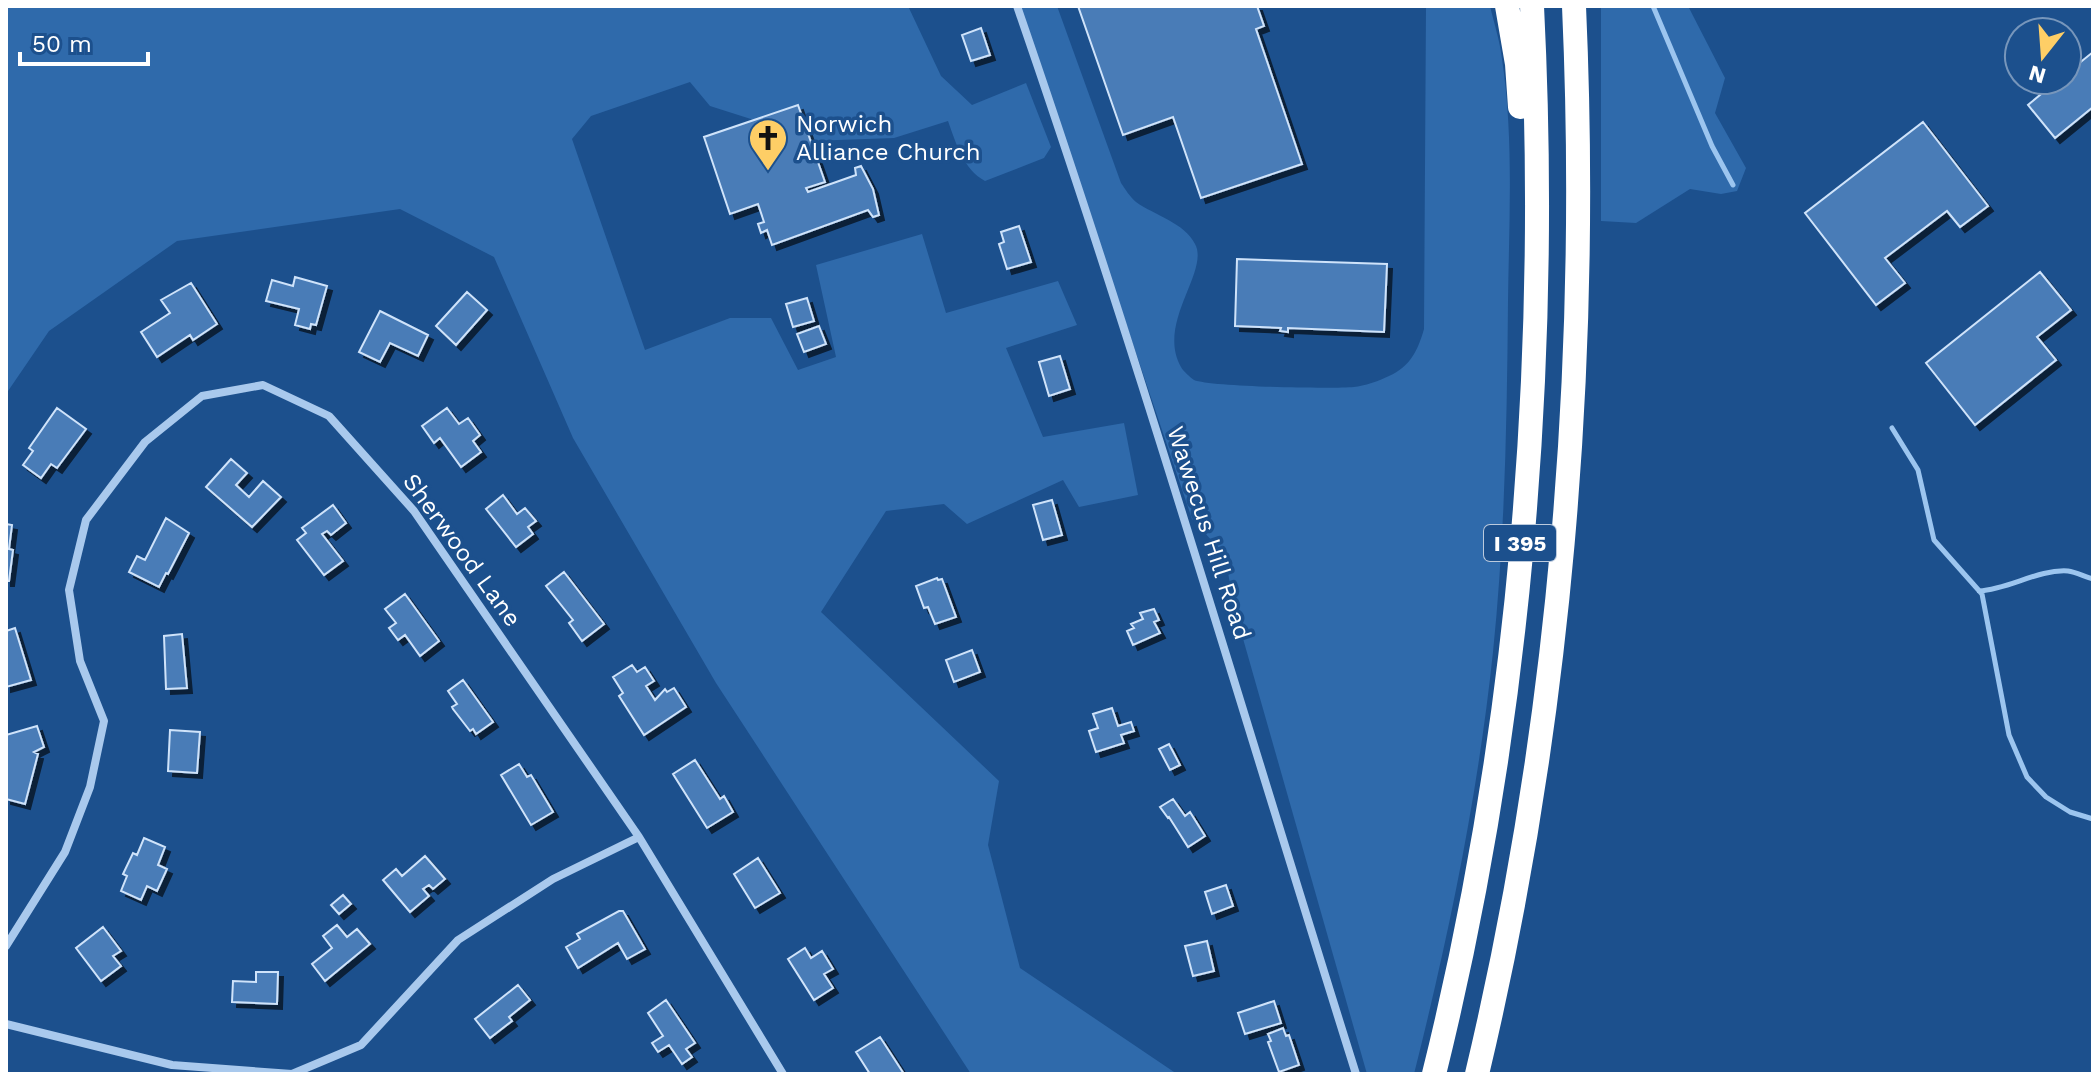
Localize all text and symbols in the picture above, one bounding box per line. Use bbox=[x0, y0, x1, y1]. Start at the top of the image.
scale bar bbox=[20, 16, 148, 66]
north arrow bbox=[2003, 16, 2083, 96]
text: 50 m bbox=[32, 30, 92, 58]
text: N bbox=[2026, 60, 2049, 89]
place label: Norwich Alliance Church bbox=[796, 110, 981, 166]
church icon: Norwich Alliance Church bbox=[747, 117, 789, 172]
street label: Wawecus Hill Road bbox=[1161, 423, 1257, 643]
street label: Sherwood Lane bbox=[397, 468, 527, 632]
road number: I 395 bbox=[1484, 525, 1556, 561]

